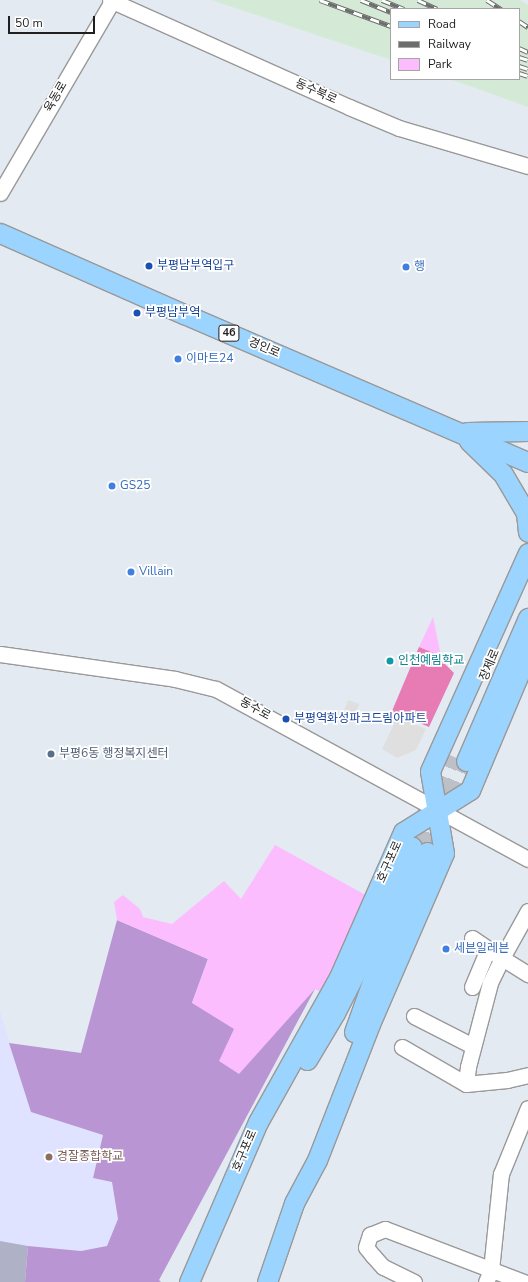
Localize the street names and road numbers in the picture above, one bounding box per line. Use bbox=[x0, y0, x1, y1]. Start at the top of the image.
street label: 동수북로 bbox=[293, 76, 339, 108]
street label: 육동로 bbox=[41, 79, 71, 115]
road number: 46 bbox=[218, 324, 240, 342]
street label: 경인로 bbox=[246, 335, 282, 361]
street label: 장제로 bbox=[477, 647, 503, 683]
street label: 동수로 bbox=[237, 695, 273, 723]
street label: 호구포로 bbox=[374, 839, 406, 885]
street label: 호구포로 bbox=[230, 1128, 260, 1174]

